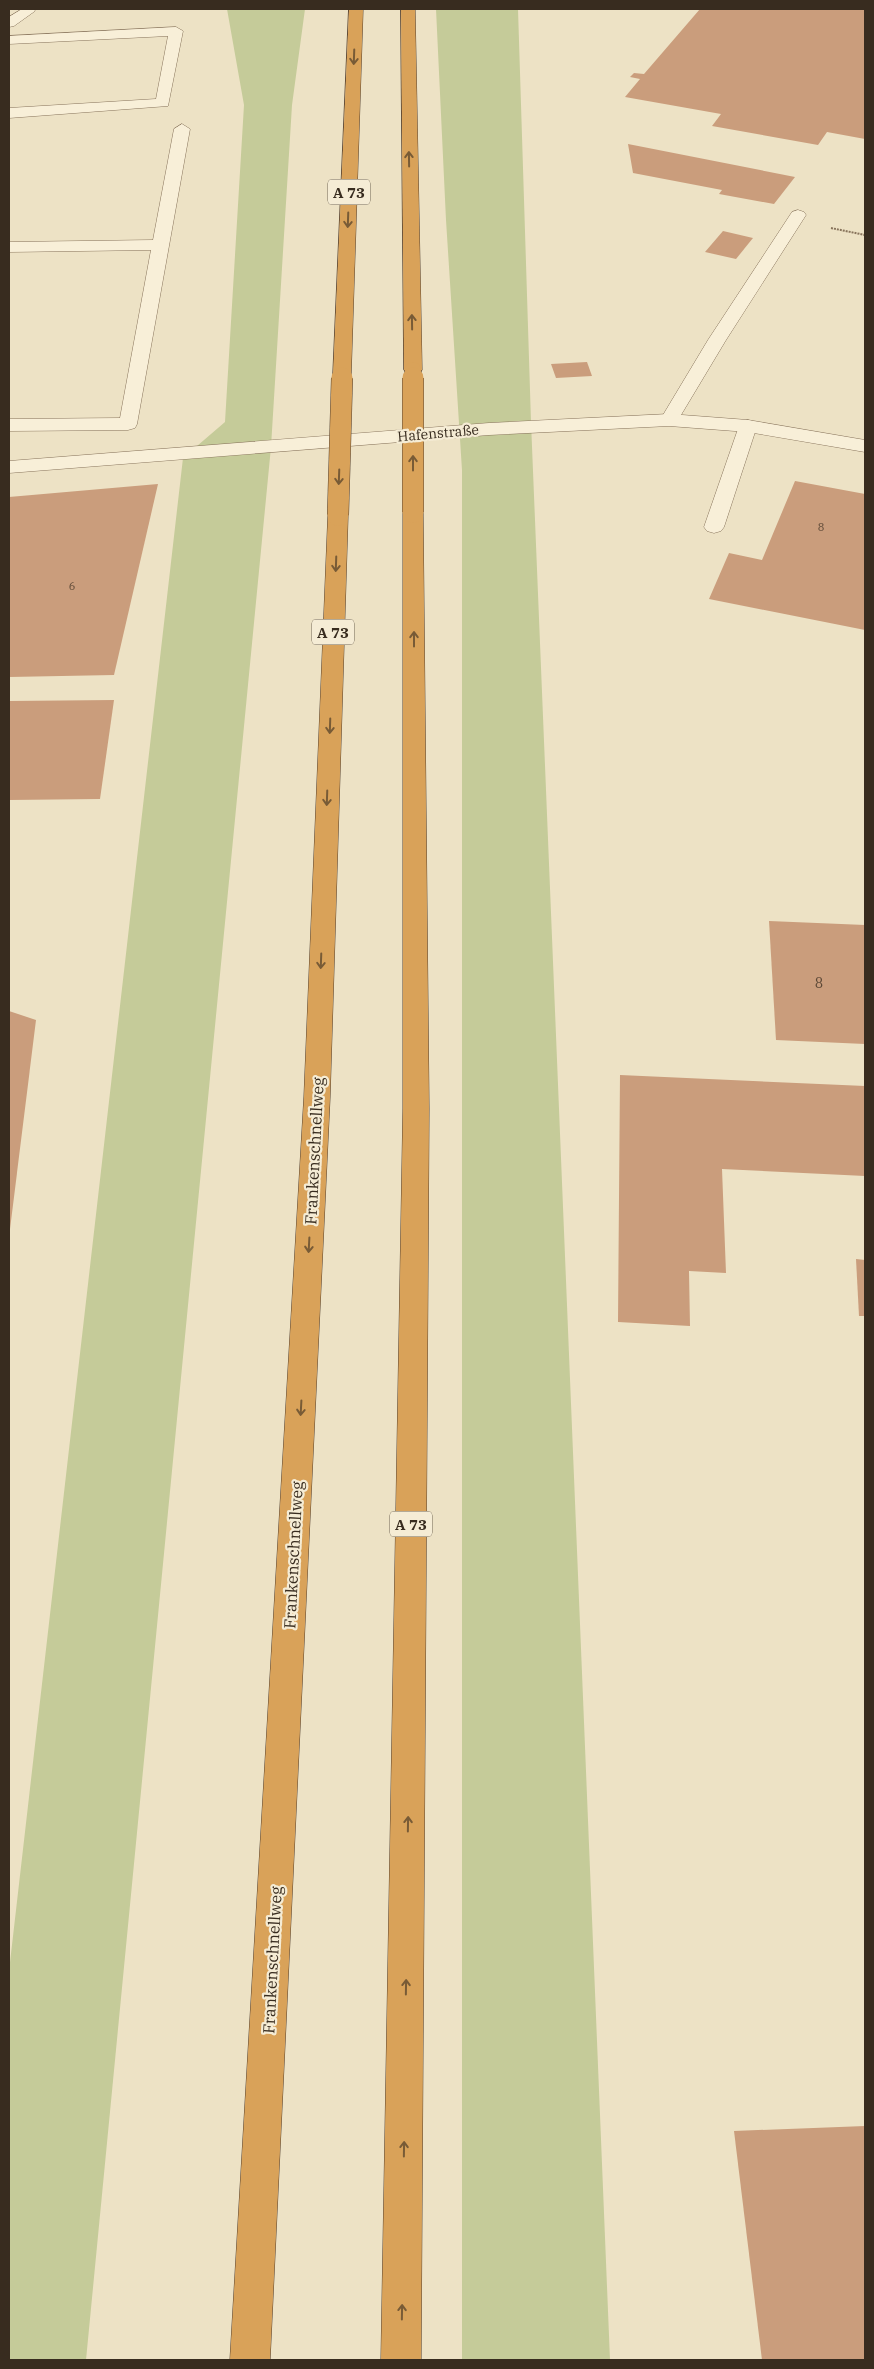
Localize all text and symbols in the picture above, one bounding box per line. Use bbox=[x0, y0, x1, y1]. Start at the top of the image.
one-way arrow bbox=[350, 49, 359, 65]
one-way arrow bbox=[404, 151, 414, 168]
road number: A 73 bbox=[328, 180, 370, 204]
one-way arrow bbox=[343, 212, 353, 228]
one-way arrow bbox=[407, 314, 417, 330]
street label: Hafenstraße bbox=[396, 420, 480, 446]
one-way arrow bbox=[408, 456, 418, 472]
one-way arrow bbox=[334, 469, 344, 485]
house number: 8 bbox=[818, 520, 824, 534]
one-way arrow bbox=[331, 555, 341, 571]
house number: 6 bbox=[69, 579, 75, 593]
road number: A 73 bbox=[312, 620, 354, 644]
one-way arrow bbox=[409, 631, 419, 648]
one-way arrow bbox=[325, 718, 335, 734]
one-way arrow bbox=[323, 790, 332, 806]
one-way arrow bbox=[317, 952, 326, 968]
house number: 8 bbox=[815, 974, 823, 992]
street label: Frankenschnellweg bbox=[300, 1076, 328, 1225]
one-way arrow bbox=[304, 1237, 313, 1253]
one-way arrow bbox=[296, 1399, 305, 1415]
street label: Frankenschnellweg bbox=[279, 1480, 307, 1629]
road number: A 73 bbox=[390, 1512, 432, 1536]
one-way arrow bbox=[403, 1816, 413, 1832]
street label: Frankenschnellweg bbox=[258, 1885, 286, 2034]
one-way arrow bbox=[401, 1979, 411, 1995]
one-way arrow bbox=[399, 2141, 409, 2158]
one-way arrow bbox=[398, 2304, 407, 2320]

